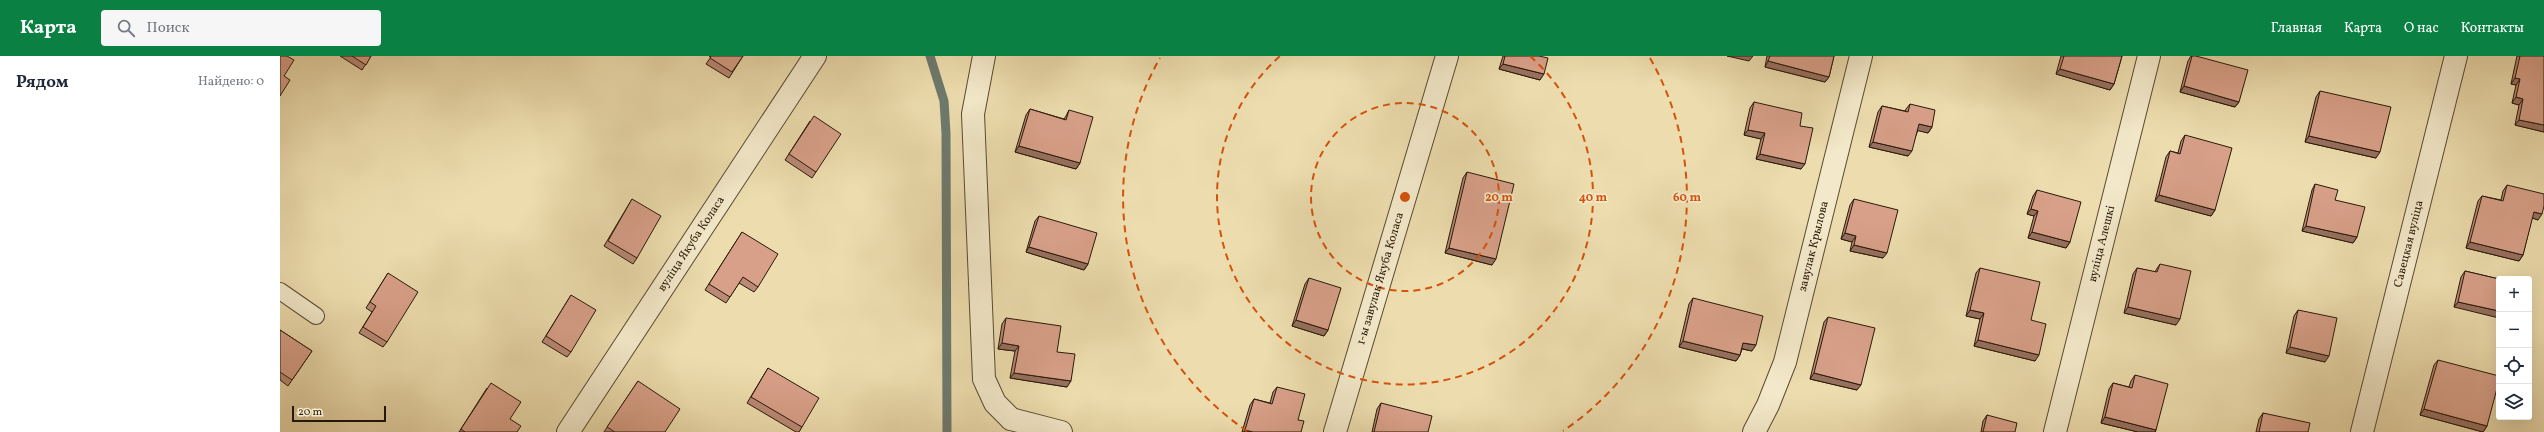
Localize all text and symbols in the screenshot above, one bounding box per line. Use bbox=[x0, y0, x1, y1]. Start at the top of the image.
search box bbox=[101, 10, 381, 46]
text: Карта bbox=[20, 15, 77, 41]
icon: search bbox=[115, 17, 137, 39]
text: Поиск bbox=[147, 18, 190, 39]
text: Главная bbox=[2271, 19, 2322, 38]
text: Карта bbox=[2344, 19, 2382, 38]
text: О нас bbox=[2404, 19, 2439, 38]
text: Контакты bbox=[2461, 19, 2524, 38]
text: Рядом bbox=[16, 71, 69, 94]
text: Найдено: 0 bbox=[198, 73, 264, 91]
centre of rings bbox=[1398, 190, 1412, 204]
text: 20 m bbox=[1485, 190, 1513, 206]
text: 40 m bbox=[1579, 190, 1608, 206]
text: 60 m bbox=[1673, 190, 1701, 206]
street label: вуліца Якуба Коласа bbox=[654, 193, 729, 295]
street label: Савецкая вуліца bbox=[2390, 198, 2428, 289]
street label: завулак Крылова bbox=[1795, 199, 1833, 293]
street label: вуліца Алешкі bbox=[2085, 203, 2119, 284]
street label: 1-ы завулак Якуба Коласа bbox=[1353, 210, 1408, 347]
map controls bbox=[2496, 276, 2532, 420]
button: + bbox=[2496, 276, 2532, 312]
button: − bbox=[2496, 312, 2532, 348]
button: locate bbox=[2496, 348, 2532, 384]
button: layers bbox=[2496, 384, 2532, 420]
scale bar bbox=[292, 404, 386, 423]
text: 20 m bbox=[298, 405, 322, 420]

